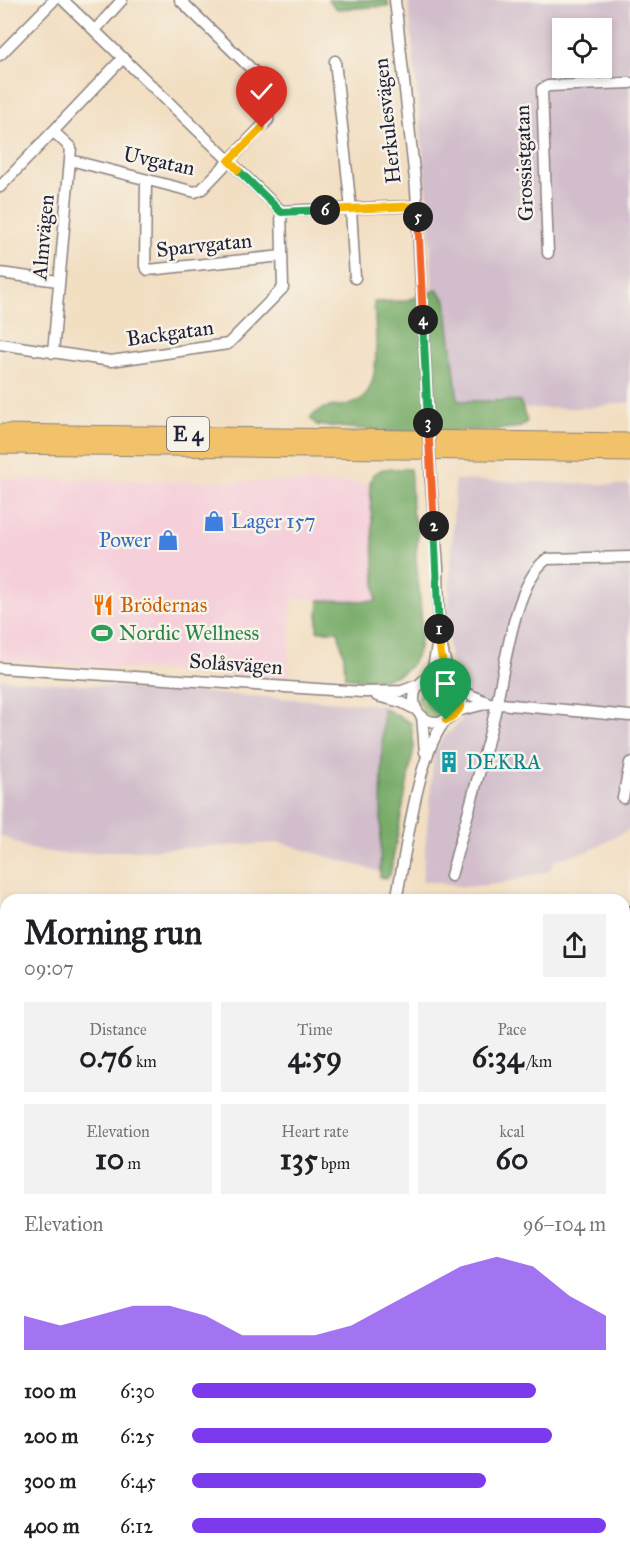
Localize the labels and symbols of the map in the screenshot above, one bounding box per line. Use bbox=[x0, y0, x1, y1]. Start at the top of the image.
street label: Herkulesvägen bbox=[367, 57, 407, 185]
pin bbox=[236, 66, 287, 128]
street label: Grossistgatan bbox=[509, 104, 539, 222]
street label: Uvgatan bbox=[121, 141, 197, 181]
street label: Almvägen bbox=[26, 193, 60, 282]
pin: 6 bbox=[310, 195, 340, 225]
pin: 5 bbox=[403, 202, 433, 232]
street label: Sparvgatan bbox=[155, 227, 253, 263]
pin: 4 bbox=[408, 305, 438, 335]
street label: Backgatan bbox=[125, 314, 215, 352]
pin: 3 bbox=[413, 408, 443, 438]
road number: E 4 bbox=[167, 417, 209, 451]
place label: Lager 157 bbox=[231, 508, 315, 534]
shop icon: Lager 157 bbox=[202, 509, 226, 533]
pin: 2 bbox=[419, 511, 449, 541]
place label: Power bbox=[99, 527, 151, 553]
shop icon: Power bbox=[156, 528, 180, 552]
place label: Brödernas bbox=[120, 592, 207, 618]
restaurant icon: Brödernas bbox=[91, 593, 115, 617]
pin: 1 bbox=[424, 614, 454, 644]
place label: Nordic Wellness bbox=[119, 620, 259, 646]
sports icon: Nordic Wellness bbox=[90, 621, 114, 645]
street label: Solåsvägen bbox=[188, 648, 284, 680]
pin bbox=[420, 658, 471, 720]
place label: DEKRA bbox=[466, 749, 541, 775]
building icon: DEKRA bbox=[437, 750, 461, 774]

